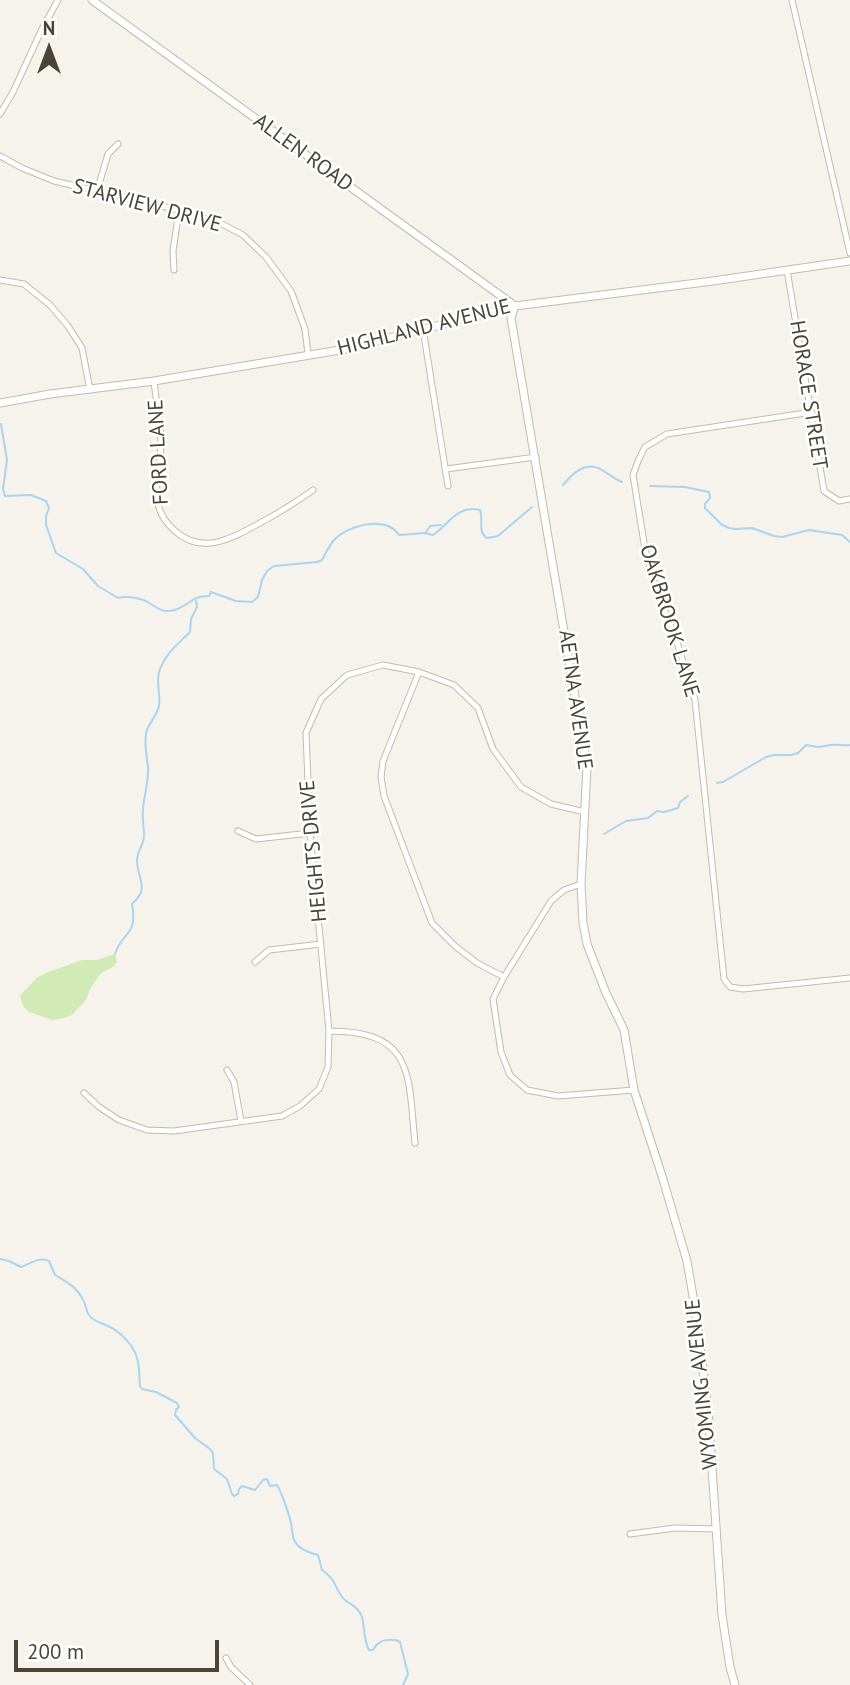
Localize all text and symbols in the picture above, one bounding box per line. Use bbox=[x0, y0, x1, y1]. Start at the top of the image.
north arrow bbox=[14, 14, 84, 84]
text: N bbox=[43, 16, 55, 40]
street label: ALLEN ROAD bbox=[248, 109, 358, 197]
street label: STARVIEW DRIVE bbox=[70, 174, 224, 238]
street label: HIGHLAND AVENUE bbox=[335, 294, 513, 362]
street label: HORACE STREET bbox=[784, 319, 832, 471]
street label: FORD LANE bbox=[144, 399, 174, 505]
street label: OAKBROOK LANE bbox=[634, 541, 704, 701]
street label: AETNA AVENUE bbox=[553, 629, 597, 771]
street label: HEIGHTS DRIVE bbox=[295, 779, 333, 923]
street label: WYOMING AVENUE bbox=[681, 1297, 723, 1471]
scale bar bbox=[18, 1626, 222, 1670]
text: 200 m bbox=[27, 1638, 84, 1665]

